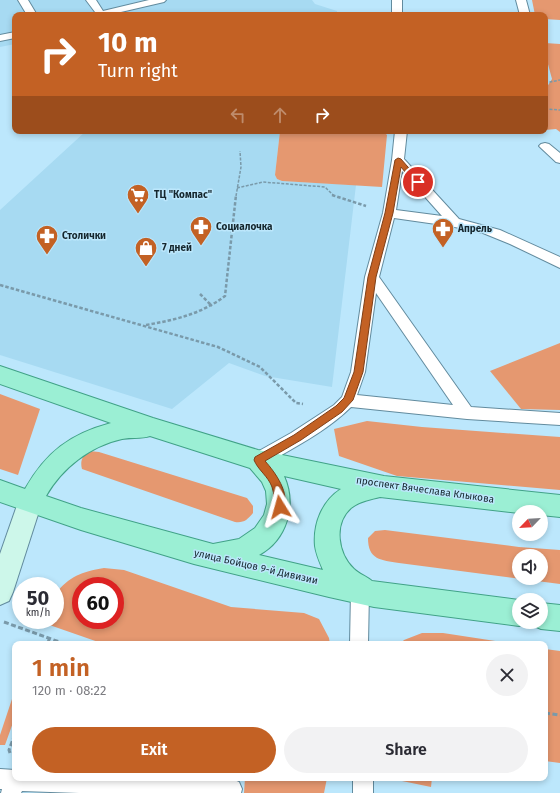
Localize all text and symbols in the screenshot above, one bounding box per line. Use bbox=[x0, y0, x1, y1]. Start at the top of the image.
text: 10 m bbox=[98, 26, 158, 59]
icon: right bbox=[32, 28, 84, 80]
text: Turn right bbox=[98, 60, 178, 82]
icon: left bbox=[227, 104, 249, 126]
icon: ahead bbox=[269, 104, 291, 126]
icon: right bbox=[311, 104, 333, 126]
pin bbox=[401, 165, 435, 199]
icon: arrive bbox=[407, 171, 429, 193]
supermarket icon: ТЦ "Компас" bbox=[125, 182, 151, 215]
place label: ТЦ "Компас" bbox=[154, 189, 212, 201]
pharmacy icon: Социалочка bbox=[188, 214, 214, 247]
pharmacy icon: Апрель bbox=[430, 216, 456, 249]
place label: Социалочка bbox=[216, 221, 273, 233]
pharmacy icon: Столички bbox=[34, 223, 60, 256]
place label: Апрель bbox=[457, 223, 493, 235]
place label: Столички bbox=[62, 230, 106, 242]
shop icon: 7 дней bbox=[133, 235, 159, 268]
place label: 7 дней bbox=[162, 242, 192, 254]
street label: проспект Вячеслава Клыкова bbox=[355, 474, 495, 506]
position arrow bbox=[259, 486, 301, 528]
north arrow bbox=[512, 505, 548, 541]
map controls bbox=[512, 505, 548, 629]
street label: улица Бойцов 9-й Дивизии bbox=[193, 547, 319, 587]
button: sound bbox=[512, 549, 548, 585]
speed limit sign: 60 bbox=[72, 577, 124, 629]
text: 50 bbox=[27, 586, 49, 610]
button: layers bbox=[512, 593, 548, 629]
text: km/h bbox=[26, 607, 50, 619]
text: 1 min bbox=[32, 654, 90, 682]
button: close bbox=[486, 654, 528, 696]
text: 120 m · 08:22 bbox=[32, 683, 106, 698]
button: Exit bbox=[32, 727, 276, 773]
button: Share bbox=[284, 727, 528, 773]

